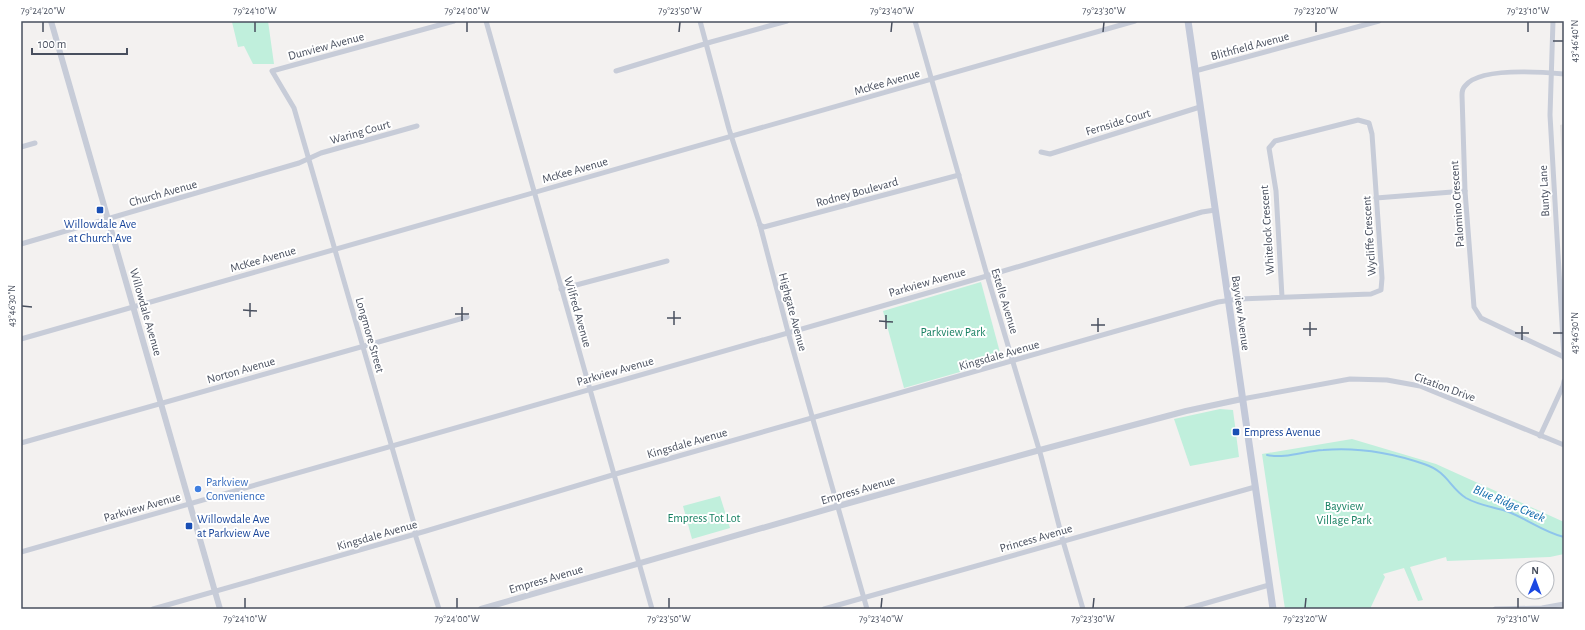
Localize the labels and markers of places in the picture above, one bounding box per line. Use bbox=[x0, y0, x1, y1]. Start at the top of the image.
marker: Willowdale Ave at Church Ave bbox=[95, 205, 105, 215]
place label: Willowdale Ave at Church Ave bbox=[64, 218, 136, 244]
place label: Empress Avenue bbox=[1244, 426, 1321, 438]
marker: Empress Avenue bbox=[1231, 427, 1241, 437]
place label: Parkview Convenience bbox=[206, 476, 265, 502]
marker: Parkview Convenience bbox=[193, 484, 203, 494]
place label: Willowdale Ave at Parkview Ave bbox=[197, 513, 270, 539]
marker: Willowdale Ave at Parkview Ave bbox=[184, 521, 194, 531]

